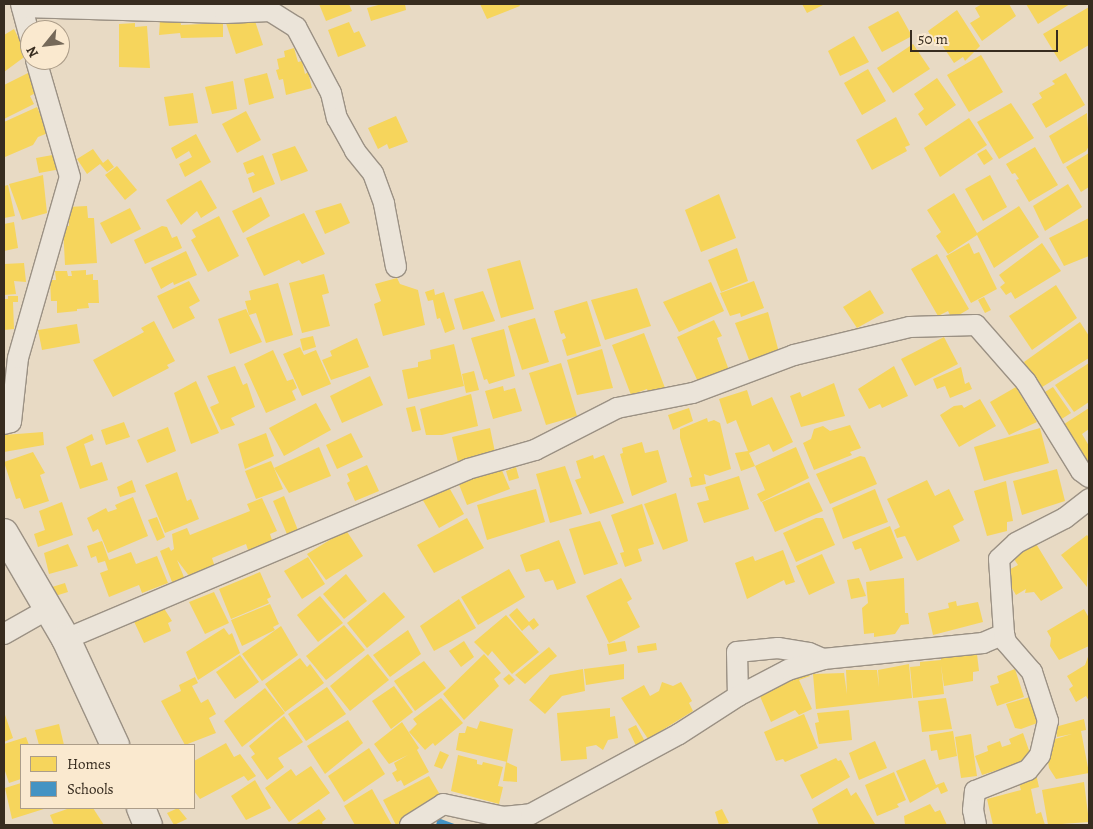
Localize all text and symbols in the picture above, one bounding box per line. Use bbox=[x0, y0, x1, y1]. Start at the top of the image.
north arrow bbox=[20, 20, 70, 70]
scale bar bbox=[913, 20, 1060, 52]
text: 50 m bbox=[918, 29, 948, 49]
text: N bbox=[22, 43, 43, 61]
legend bbox=[20, 744, 195, 809]
text: Homes bbox=[67, 754, 111, 774]
text: Schools bbox=[67, 779, 114, 799]

